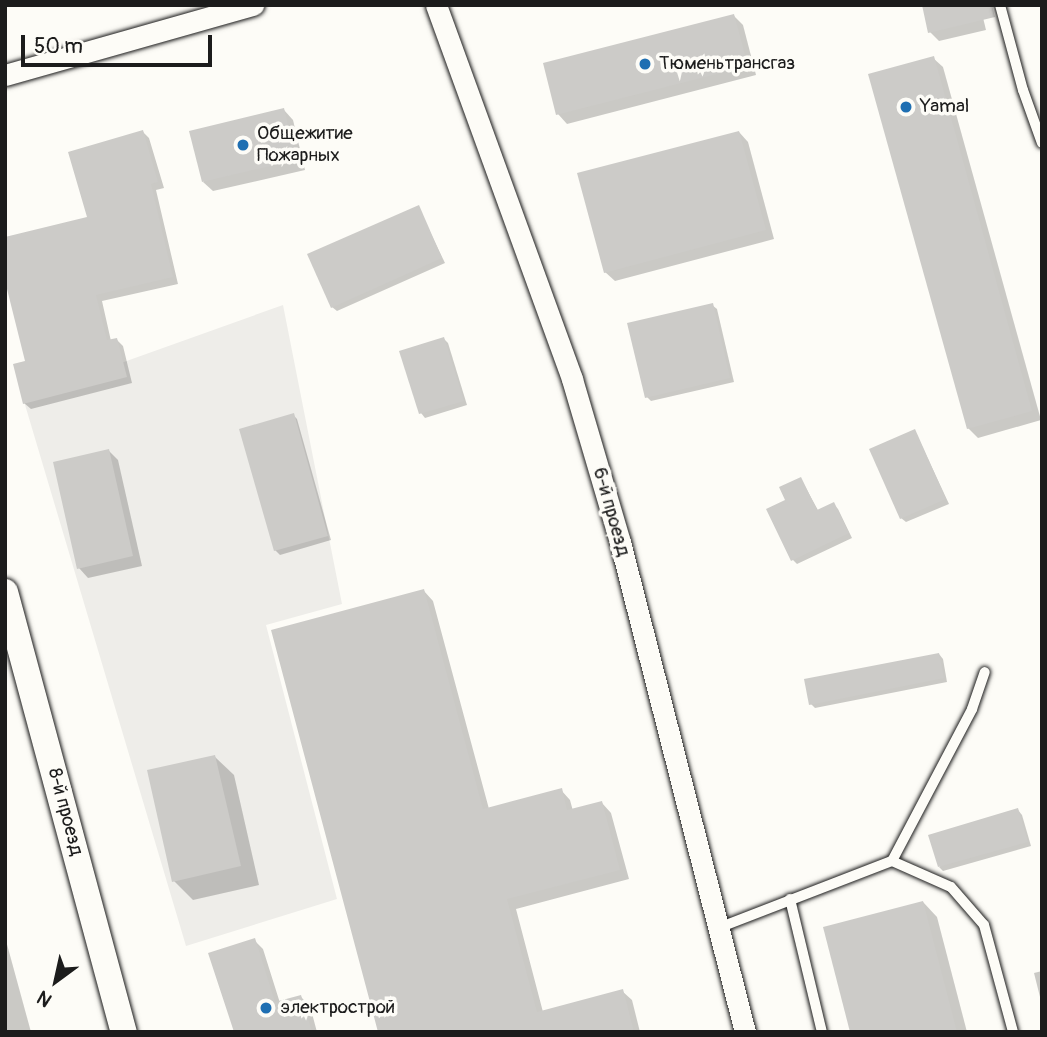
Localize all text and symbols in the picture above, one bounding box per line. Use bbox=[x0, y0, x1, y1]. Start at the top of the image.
scale bar bbox=[24, 21, 215, 65]
text: 50 m bbox=[34, 33, 83, 60]
place label: Тюменьтрансгаз bbox=[659, 53, 795, 75]
marker: Тюменьтрансгаз bbox=[637, 56, 653, 72]
place label: Yamal bbox=[920, 96, 969, 118]
marker: Yamal bbox=[898, 99, 914, 115]
place label: Общежитие Пожарных bbox=[257, 123, 353, 167]
marker: Общежитие Пожарных bbox=[235, 137, 251, 153]
street label: 6-й проезд bbox=[587, 465, 635, 559]
street label: 8-й проезд bbox=[42, 766, 88, 858]
north arrow bbox=[21, 946, 91, 1016]
text: N bbox=[33, 985, 56, 1012]
place label: электрострой bbox=[280, 997, 395, 1019]
marker: электрострой bbox=[258, 1000, 274, 1016]

